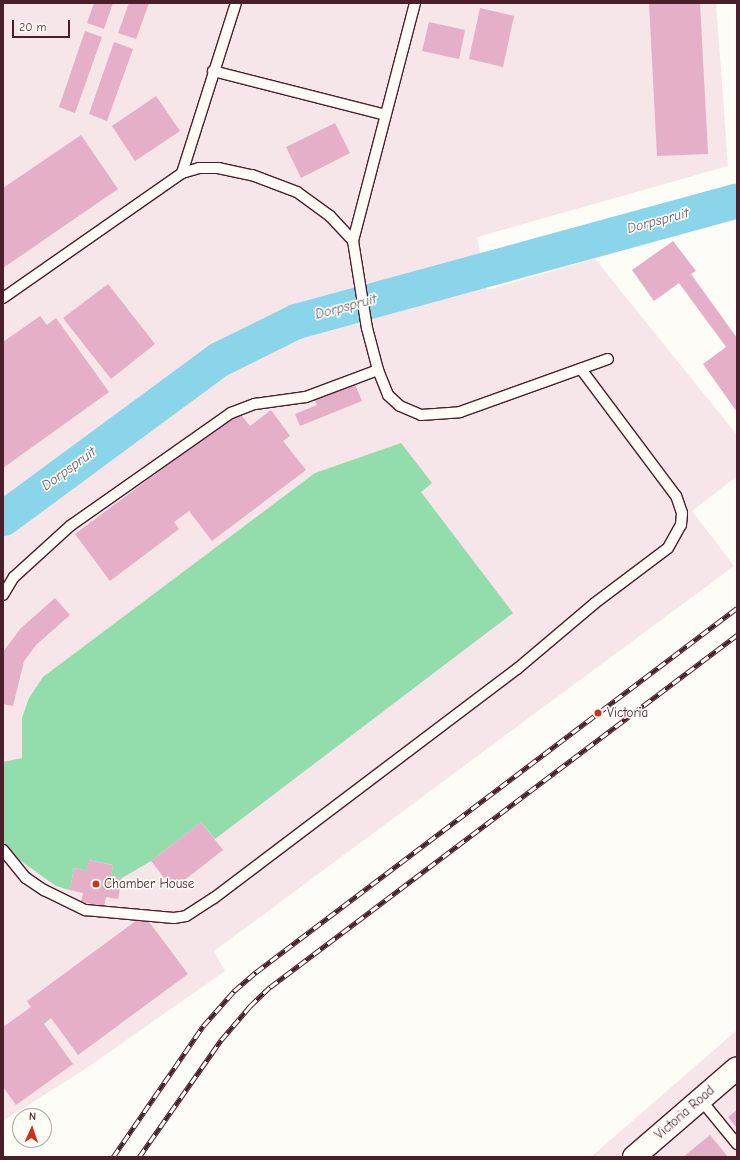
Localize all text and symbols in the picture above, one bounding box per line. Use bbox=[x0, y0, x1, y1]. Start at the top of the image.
scale bar bbox=[14, 12, 72, 38]
text: 20 m bbox=[19, 20, 47, 34]
water label: Dorpspruit bbox=[625, 205, 691, 237]
water label: Dorpspruit bbox=[313, 291, 379, 323]
water label: Dorpspruit bbox=[39, 444, 99, 494]
place label: Victoria bbox=[607, 705, 648, 721]
marker: Victoria bbox=[592, 707, 604, 719]
place label: Chamber House bbox=[104, 876, 194, 892]
marker: Chamber House bbox=[91, 879, 101, 889]
street label: Victoria Road bbox=[652, 1083, 718, 1143]
north arrow bbox=[12, 1108, 52, 1148]
text: N bbox=[29, 1110, 37, 1123]

